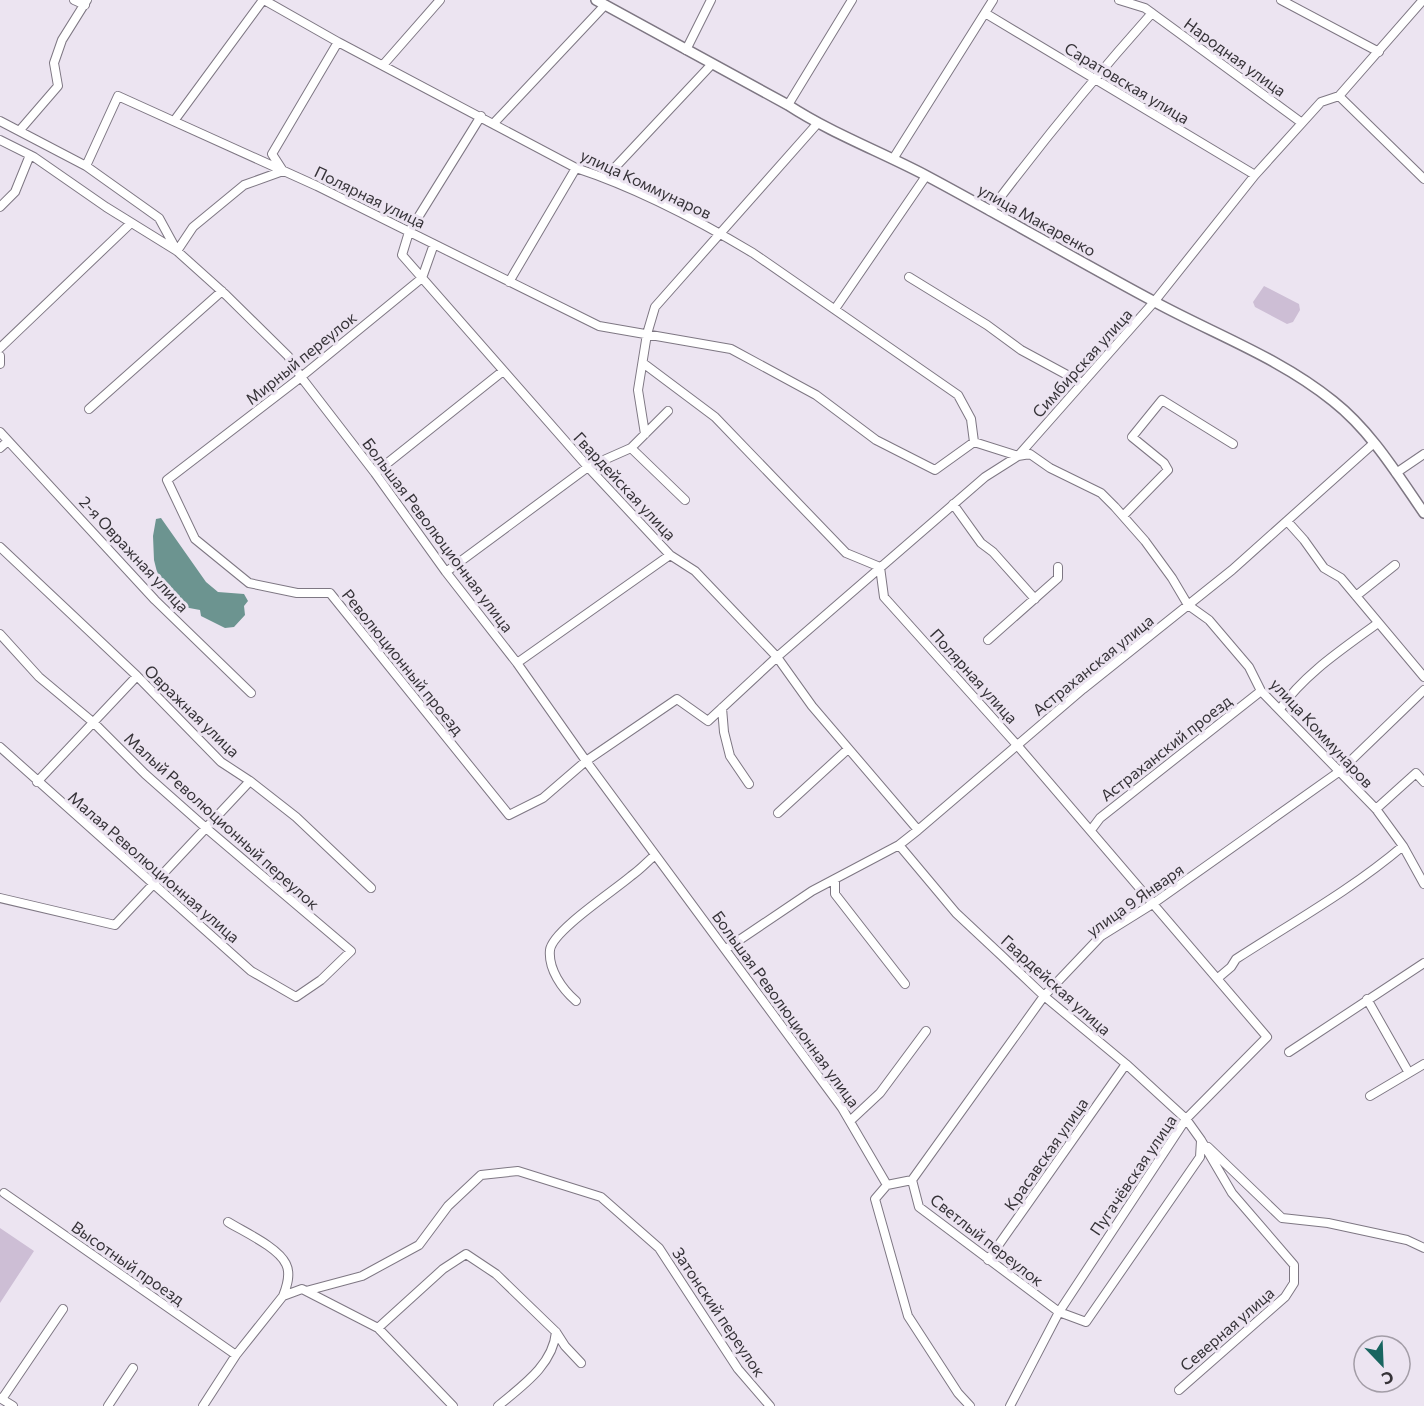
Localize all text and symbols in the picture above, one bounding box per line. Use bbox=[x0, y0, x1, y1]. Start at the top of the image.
street label: Народная улица bbox=[1181, 13, 1290, 100]
street label: Саратовская улица bbox=[1061, 38, 1193, 127]
street label: улица Коммунаров bbox=[578, 145, 715, 222]
street label: Полярная улица bbox=[312, 161, 429, 232]
street label: улица Макаренко bbox=[975, 179, 1099, 260]
street label: Симбирская улица bbox=[1028, 304, 1135, 421]
street label: Мирный переулок bbox=[241, 307, 360, 408]
street label: Гвардейская улица bbox=[570, 428, 680, 544]
street label: Большая Революционная улица bbox=[359, 434, 518, 636]
street label: 2-я Овражная улица bbox=[76, 492, 193, 616]
street label: Революционный проезд bbox=[339, 585, 468, 739]
street label: Астраханская улица bbox=[1029, 610, 1157, 719]
street label: Полярная улица bbox=[927, 624, 1022, 727]
street label: Овражная улица bbox=[141, 661, 244, 761]
street label: улица Коммунаров bbox=[1267, 674, 1378, 791]
street label: Астраханский проезд bbox=[1096, 690, 1236, 805]
street label: Малый Революционный переулок bbox=[121, 728, 324, 913]
street label: Малая Революционная улица bbox=[65, 787, 244, 946]
street label: улица 9 Января bbox=[1083, 859, 1187, 940]
street label: Большая Революционная улица bbox=[709, 907, 864, 1111]
street label: Гвардейская улица bbox=[998, 930, 1115, 1039]
street label: Красавская улица bbox=[1000, 1094, 1092, 1214]
street label: Пугачёвская улица bbox=[1085, 1111, 1180, 1238]
street label: Светлый переулок bbox=[927, 1190, 1048, 1290]
street label: Высотный проезд bbox=[68, 1217, 189, 1309]
street label: Затонский переулок bbox=[669, 1244, 770, 1380]
street label: Северная улица bbox=[1176, 1283, 1278, 1375]
north arrow bbox=[1352, 1334, 1412, 1394]
text: С bbox=[1379, 1367, 1397, 1389]

